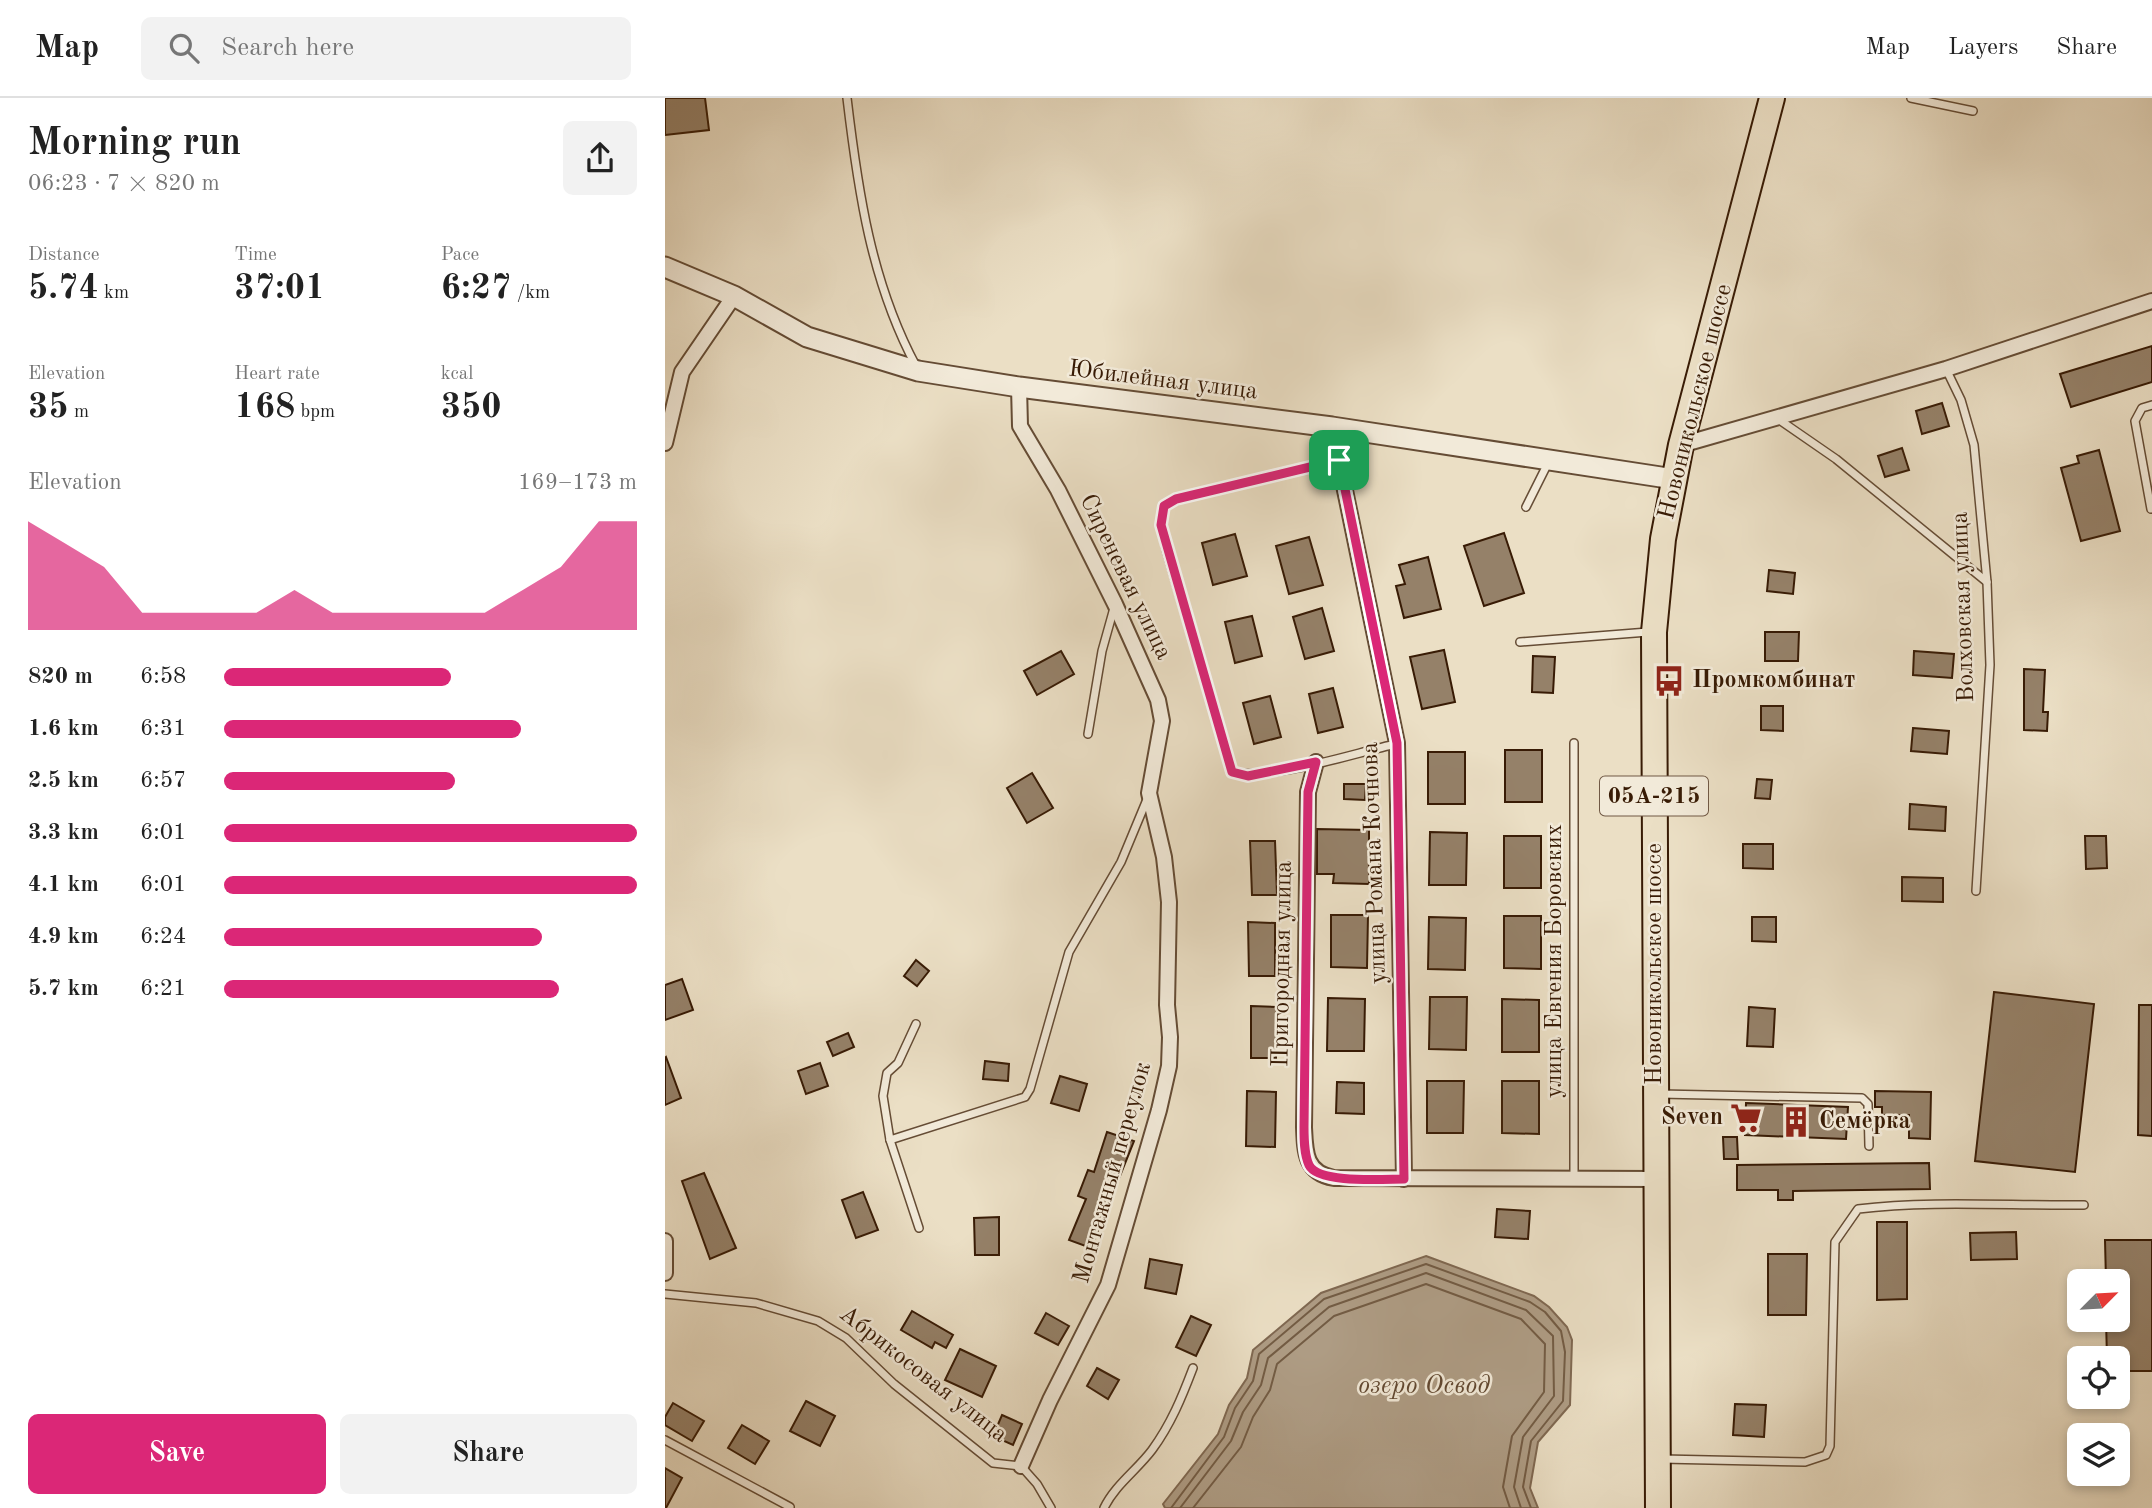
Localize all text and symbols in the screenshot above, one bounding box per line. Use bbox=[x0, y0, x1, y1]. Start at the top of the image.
search box bbox=[141, 17, 631, 80]
icon: search bbox=[165, 29, 203, 67]
text: Map bbox=[35, 32, 99, 65]
text: Search here bbox=[221, 35, 354, 61]
text: Map bbox=[1866, 36, 1910, 60]
text: Layers bbox=[1948, 36, 2018, 60]
text: Share bbox=[2056, 36, 2117, 60]
button: share bbox=[563, 121, 637, 195]
text: Morning run bbox=[28, 125, 241, 163]
text: 06:23 · 7 × 820 m bbox=[28, 172, 220, 195]
text: Distance bbox=[28, 246, 100, 265]
text: Time bbox=[234, 246, 277, 265]
text: Pace bbox=[441, 246, 479, 265]
text: 5.74 bbox=[28, 271, 99, 306]
text: 37:01 bbox=[234, 271, 325, 306]
text: 6:27 bbox=[441, 271, 511, 306]
street label: Новоникольское шоссе bbox=[1655, 282, 1737, 522]
text: km bbox=[99, 284, 129, 303]
text: /km bbox=[511, 284, 550, 303]
street label: Юбилейная улица bbox=[1067, 357, 1259, 405]
text: Elevation bbox=[28, 365, 105, 384]
text: Heart rate bbox=[234, 365, 320, 384]
text: kcal bbox=[441, 365, 473, 384]
text: 35 bbox=[28, 390, 69, 425]
text: 168 bbox=[234, 390, 295, 425]
text: 350 bbox=[441, 390, 502, 425]
text: m bbox=[69, 403, 89, 422]
text: bpm bbox=[295, 403, 335, 422]
pin bbox=[1309, 430, 1369, 490]
icon: arrive bbox=[1320, 441, 1358, 479]
text: Elevation bbox=[28, 471, 122, 494]
text: 169–173 m bbox=[518, 471, 637, 494]
street label: Сиреневая улица bbox=[1075, 491, 1175, 664]
street label: Волховская улица bbox=[1949, 511, 1979, 703]
bus stop icon: Промкомбинат bbox=[1652, 664, 1686, 698]
text: 820 m bbox=[28, 665, 93, 688]
text: 6:58 bbox=[140, 665, 186, 688]
place label: Промкомбинат bbox=[1692, 669, 1855, 693]
text: 1.6 km bbox=[28, 717, 99, 740]
text: 6:31 bbox=[140, 717, 186, 740]
street label: улица Романа Кочнова bbox=[1359, 741, 1391, 984]
text: 2.5 km bbox=[28, 769, 99, 792]
text: 6:57 bbox=[140, 769, 186, 792]
road number: 05А-215 bbox=[1600, 776, 1708, 816]
text: 3.3 km bbox=[28, 821, 99, 844]
text: 6:01 bbox=[140, 821, 186, 844]
street label: улица Евгения Боровских bbox=[1543, 824, 1567, 1098]
street label: Новоникольское шоссе bbox=[1643, 843, 1667, 1085]
street label: Пригородная улица bbox=[1269, 860, 1297, 1067]
text: 4.1 km bbox=[28, 873, 99, 896]
text: 6:01 bbox=[140, 873, 186, 896]
text: 4.9 km bbox=[28, 925, 99, 948]
text: 6:24 bbox=[140, 925, 186, 948]
text: 5.7 km bbox=[28, 977, 99, 1000]
text: 6:21 bbox=[140, 977, 186, 1000]
street label: Монтажный переулок bbox=[1070, 1059, 1156, 1287]
supermarket icon: Seven bbox=[1729, 1101, 1763, 1135]
building icon: Семёрка bbox=[1779, 1105, 1813, 1139]
place label: Seven bbox=[1661, 1106, 1723, 1130]
place label: Семёрка bbox=[1819, 1110, 1911, 1134]
north arrow bbox=[2067, 1269, 2130, 1332]
map controls bbox=[2067, 1269, 2130, 1486]
street label: Абрикосовая улица bbox=[834, 1302, 1012, 1448]
button: locate bbox=[2067, 1346, 2130, 1409]
water label: озеро Освод bbox=[1358, 1373, 1490, 1399]
button: Save bbox=[28, 1414, 326, 1494]
button: Share bbox=[340, 1414, 637, 1494]
button: layers bbox=[2067, 1423, 2130, 1486]

